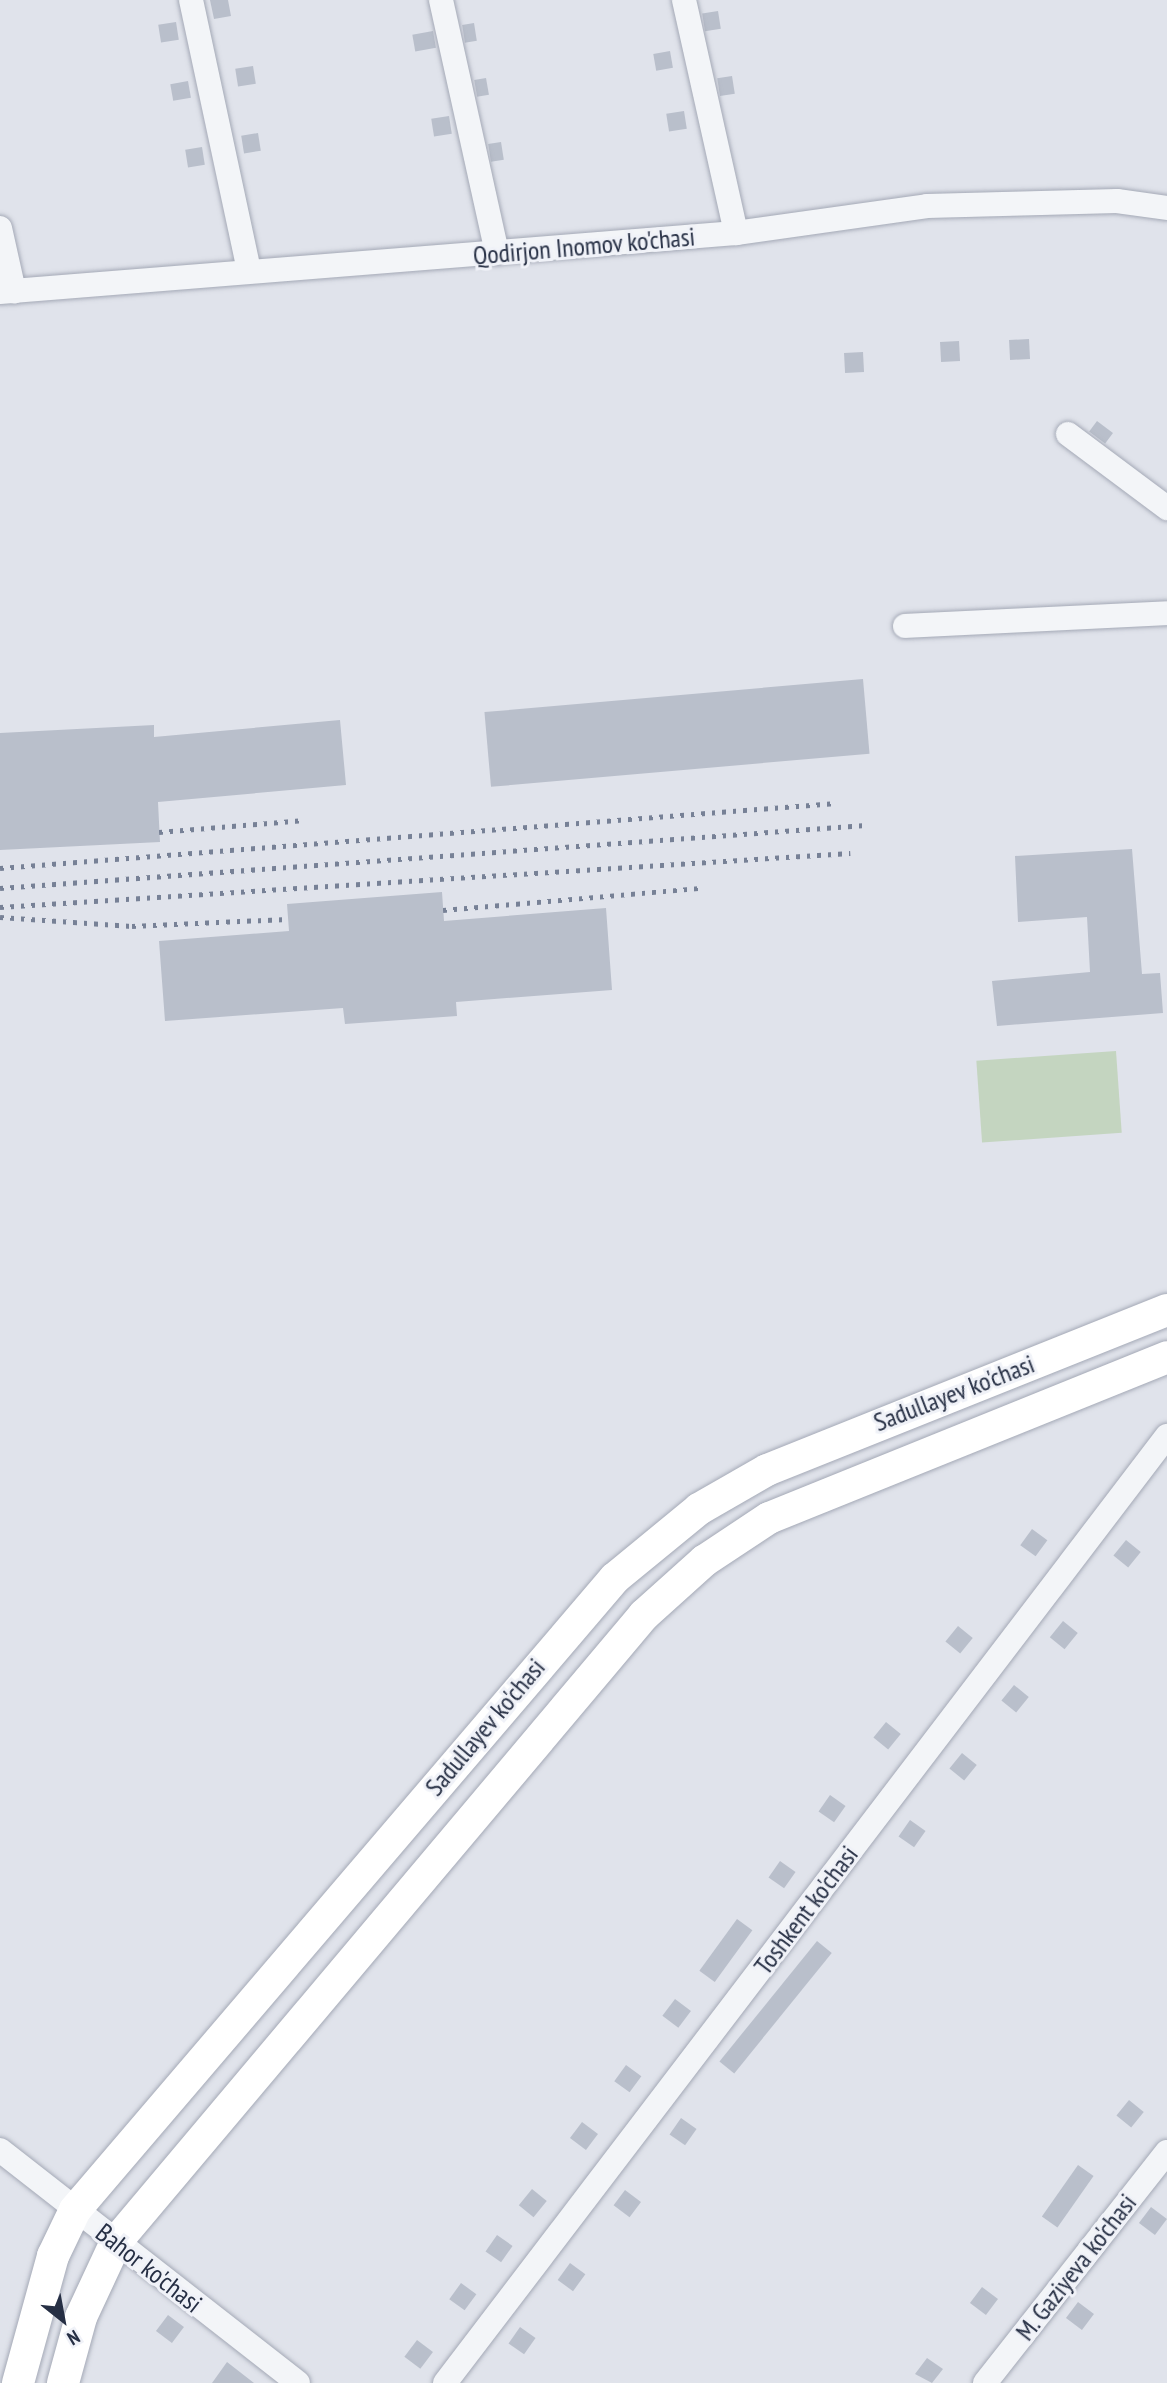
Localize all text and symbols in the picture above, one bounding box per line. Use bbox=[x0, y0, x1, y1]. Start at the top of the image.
street label: Qodirjon Inomov ko'chasi bbox=[471, 221, 697, 271]
street label: Sadullayev ko'chasi bbox=[869, 1348, 1039, 1438]
street label: Sadullayev ko'chasi bbox=[418, 1652, 552, 1802]
street label: Toshkent ko'chasi bbox=[747, 1840, 865, 1980]
street label: M. Gaziyeva ko'chasi bbox=[1009, 2187, 1143, 2347]
street label: Bahor ko'chasi bbox=[90, 2217, 208, 2319]
north arrow bbox=[28, 2285, 98, 2355]
text: N bbox=[63, 2325, 84, 2351]

